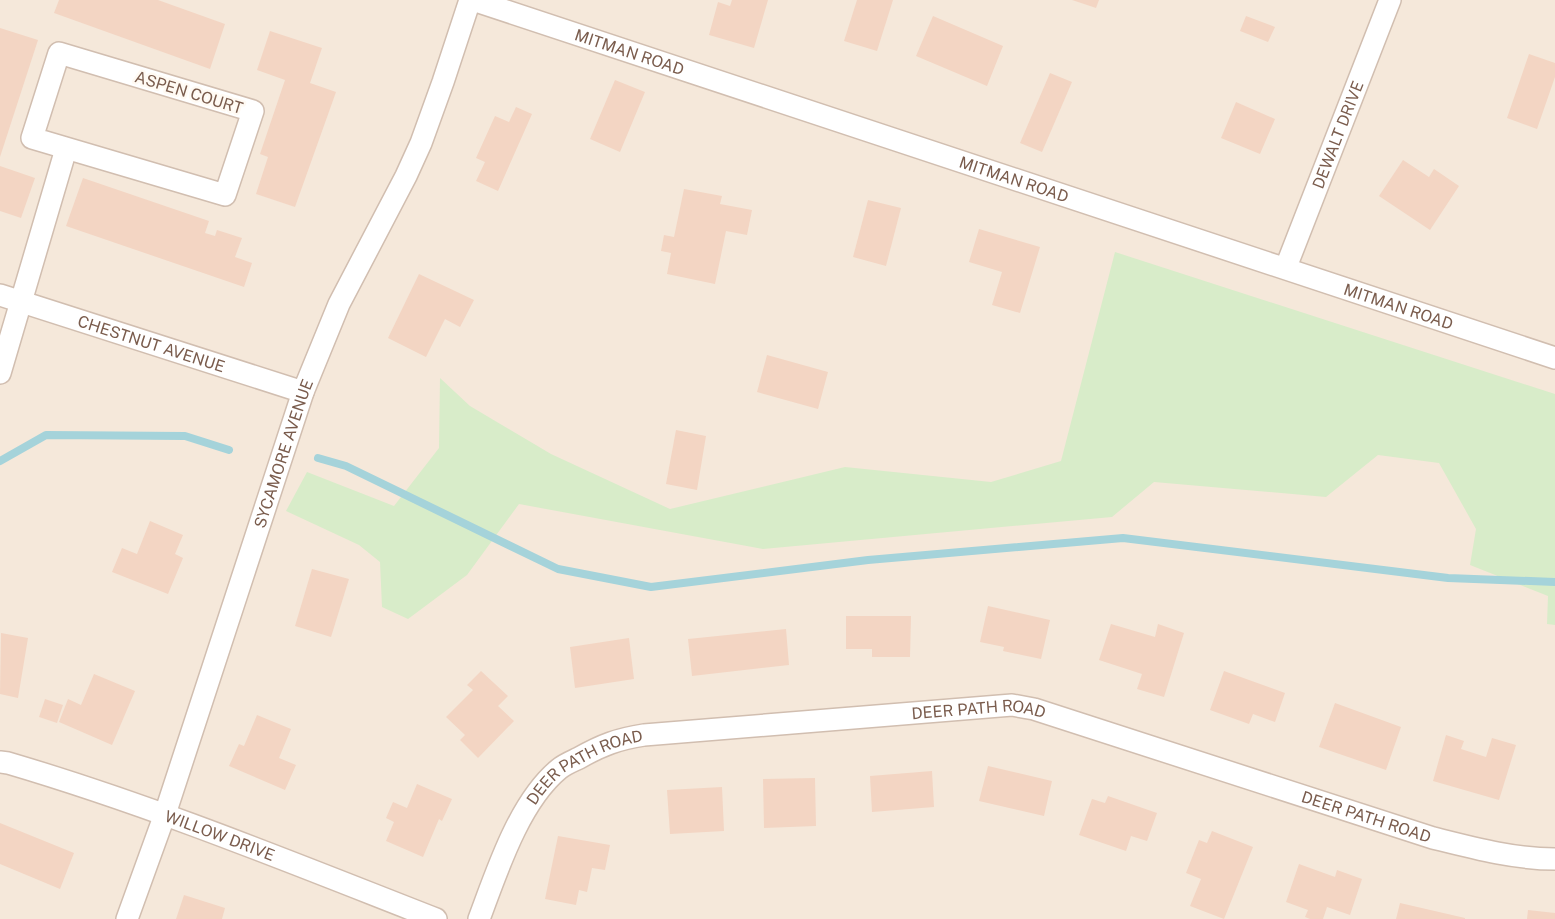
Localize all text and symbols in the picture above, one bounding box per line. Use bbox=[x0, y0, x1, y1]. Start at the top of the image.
street label: MITMAN ROAD bbox=[572, 25, 687, 79]
street label: ASPEN COURT bbox=[133, 67, 246, 118]
street label: DEWALT DRIVE bbox=[1308, 78, 1368, 192]
street label: MITMAN ROAD bbox=[957, 153, 1071, 206]
street label: MITMAN ROAD bbox=[1341, 280, 1456, 334]
street label: CHESTNUT AVENUE bbox=[75, 312, 227, 376]
street label: SYCAMORE AVENUE bbox=[250, 376, 317, 531]
street label: DEER PATH ROAD bbox=[911, 696, 1048, 723]
street label: DEER PATH ROAD bbox=[523, 726, 644, 808]
street label: DEER PATH ROAD bbox=[1299, 787, 1433, 847]
street label: WILLOW DRIVE bbox=[162, 807, 277, 865]

